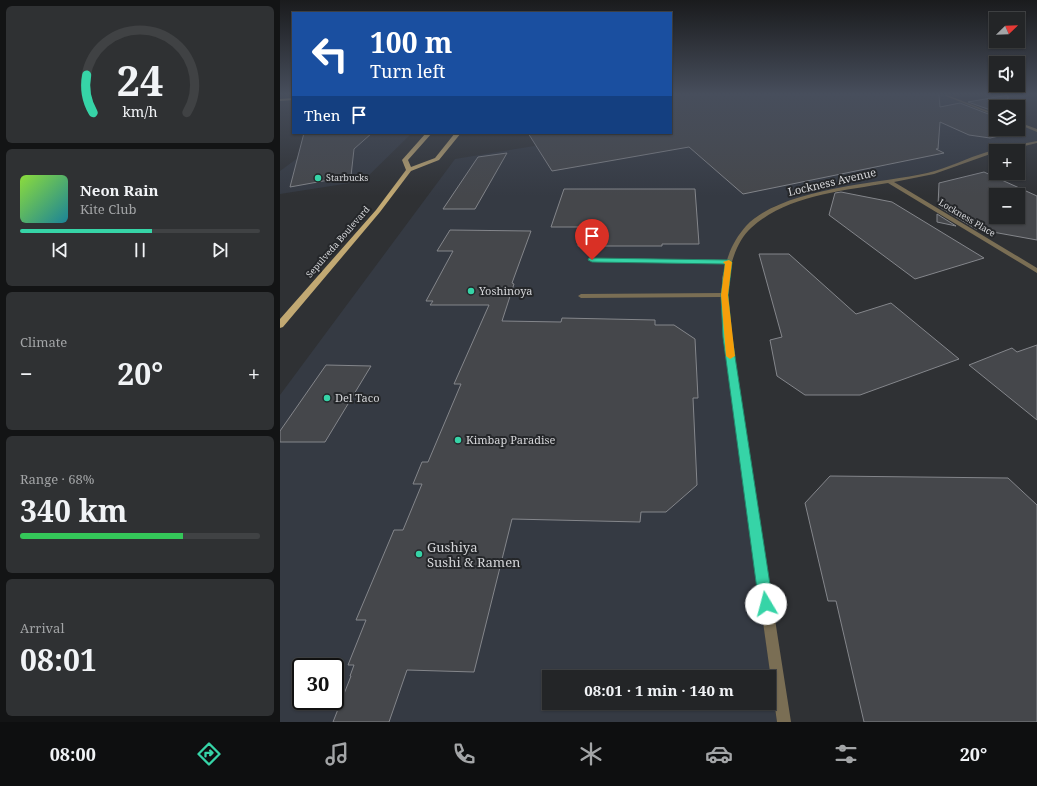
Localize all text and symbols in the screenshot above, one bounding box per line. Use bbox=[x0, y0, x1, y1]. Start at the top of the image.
north arrow bbox=[989, 12, 1025, 48]
map controls bbox=[989, 12, 1025, 224]
text: 100 m bbox=[370, 23, 452, 61]
icon: left bbox=[304, 28, 356, 80]
text: 24 bbox=[116, 51, 164, 107]
button: sound bbox=[989, 56, 1025, 92]
text: Turn left bbox=[370, 59, 445, 83]
button: layers bbox=[989, 100, 1025, 136]
text: km/h bbox=[122, 101, 158, 120]
icon: arrive bbox=[348, 104, 370, 126]
text: Then bbox=[304, 105, 340, 125]
button: + bbox=[989, 144, 1025, 180]
street label: Lockness Avenue bbox=[786, 164, 878, 199]
place label: Starbucks bbox=[326, 171, 368, 184]
marker: Starbucks bbox=[313, 173, 323, 183]
text: Neon Rain bbox=[80, 180, 158, 200]
button: − bbox=[989, 188, 1025, 224]
street label: Lockness Place bbox=[936, 195, 998, 240]
text: Kite Club bbox=[80, 200, 136, 218]
street label: Sepulveda Boulevard bbox=[303, 203, 373, 280]
pin bbox=[575, 219, 609, 260]
icon: arrive bbox=[581, 225, 603, 247]
icon: previous bbox=[49, 239, 71, 261]
icon: pause bbox=[129, 239, 151, 261]
icon: next bbox=[209, 239, 231, 261]
place label: Yoshinoya bbox=[478, 283, 533, 298]
marker: Yoshinoya bbox=[466, 286, 476, 296]
text: Climate bbox=[20, 333, 67, 351]
text: 20° bbox=[117, 353, 163, 394]
text: − bbox=[20, 358, 33, 388]
text: + bbox=[248, 358, 260, 388]
place label: Del Taco bbox=[335, 390, 380, 405]
marker: Del Taco bbox=[322, 393, 332, 403]
place label: Kimbap Paradise bbox=[466, 432, 555, 447]
marker: Kimbap Paradise bbox=[453, 435, 463, 445]
text: Range · 68% bbox=[20, 470, 94, 488]
text: 340 km bbox=[20, 490, 127, 531]
place label: Gushiya Sushi & Ramen bbox=[427, 538, 521, 571]
marker: Gushiya Sushi & Ramen bbox=[414, 549, 424, 559]
position arrow bbox=[745, 583, 787, 625]
text: Arrival bbox=[20, 619, 64, 637]
text: 08:01 bbox=[20, 639, 97, 680]
speed limit sign: 30 bbox=[292, 658, 344, 710]
text: 08:01 · 1 min · 140 m bbox=[584, 680, 734, 700]
icon: directions bbox=[195, 740, 223, 768]
icon: music bbox=[323, 740, 351, 768]
icon: phone bbox=[450, 740, 478, 768]
icon: climate bbox=[577, 740, 605, 768]
icon: car bbox=[705, 740, 733, 768]
icon: filters bbox=[832, 740, 860, 768]
text: 08:00 bbox=[50, 742, 96, 766]
text: 20° bbox=[960, 742, 987, 766]

